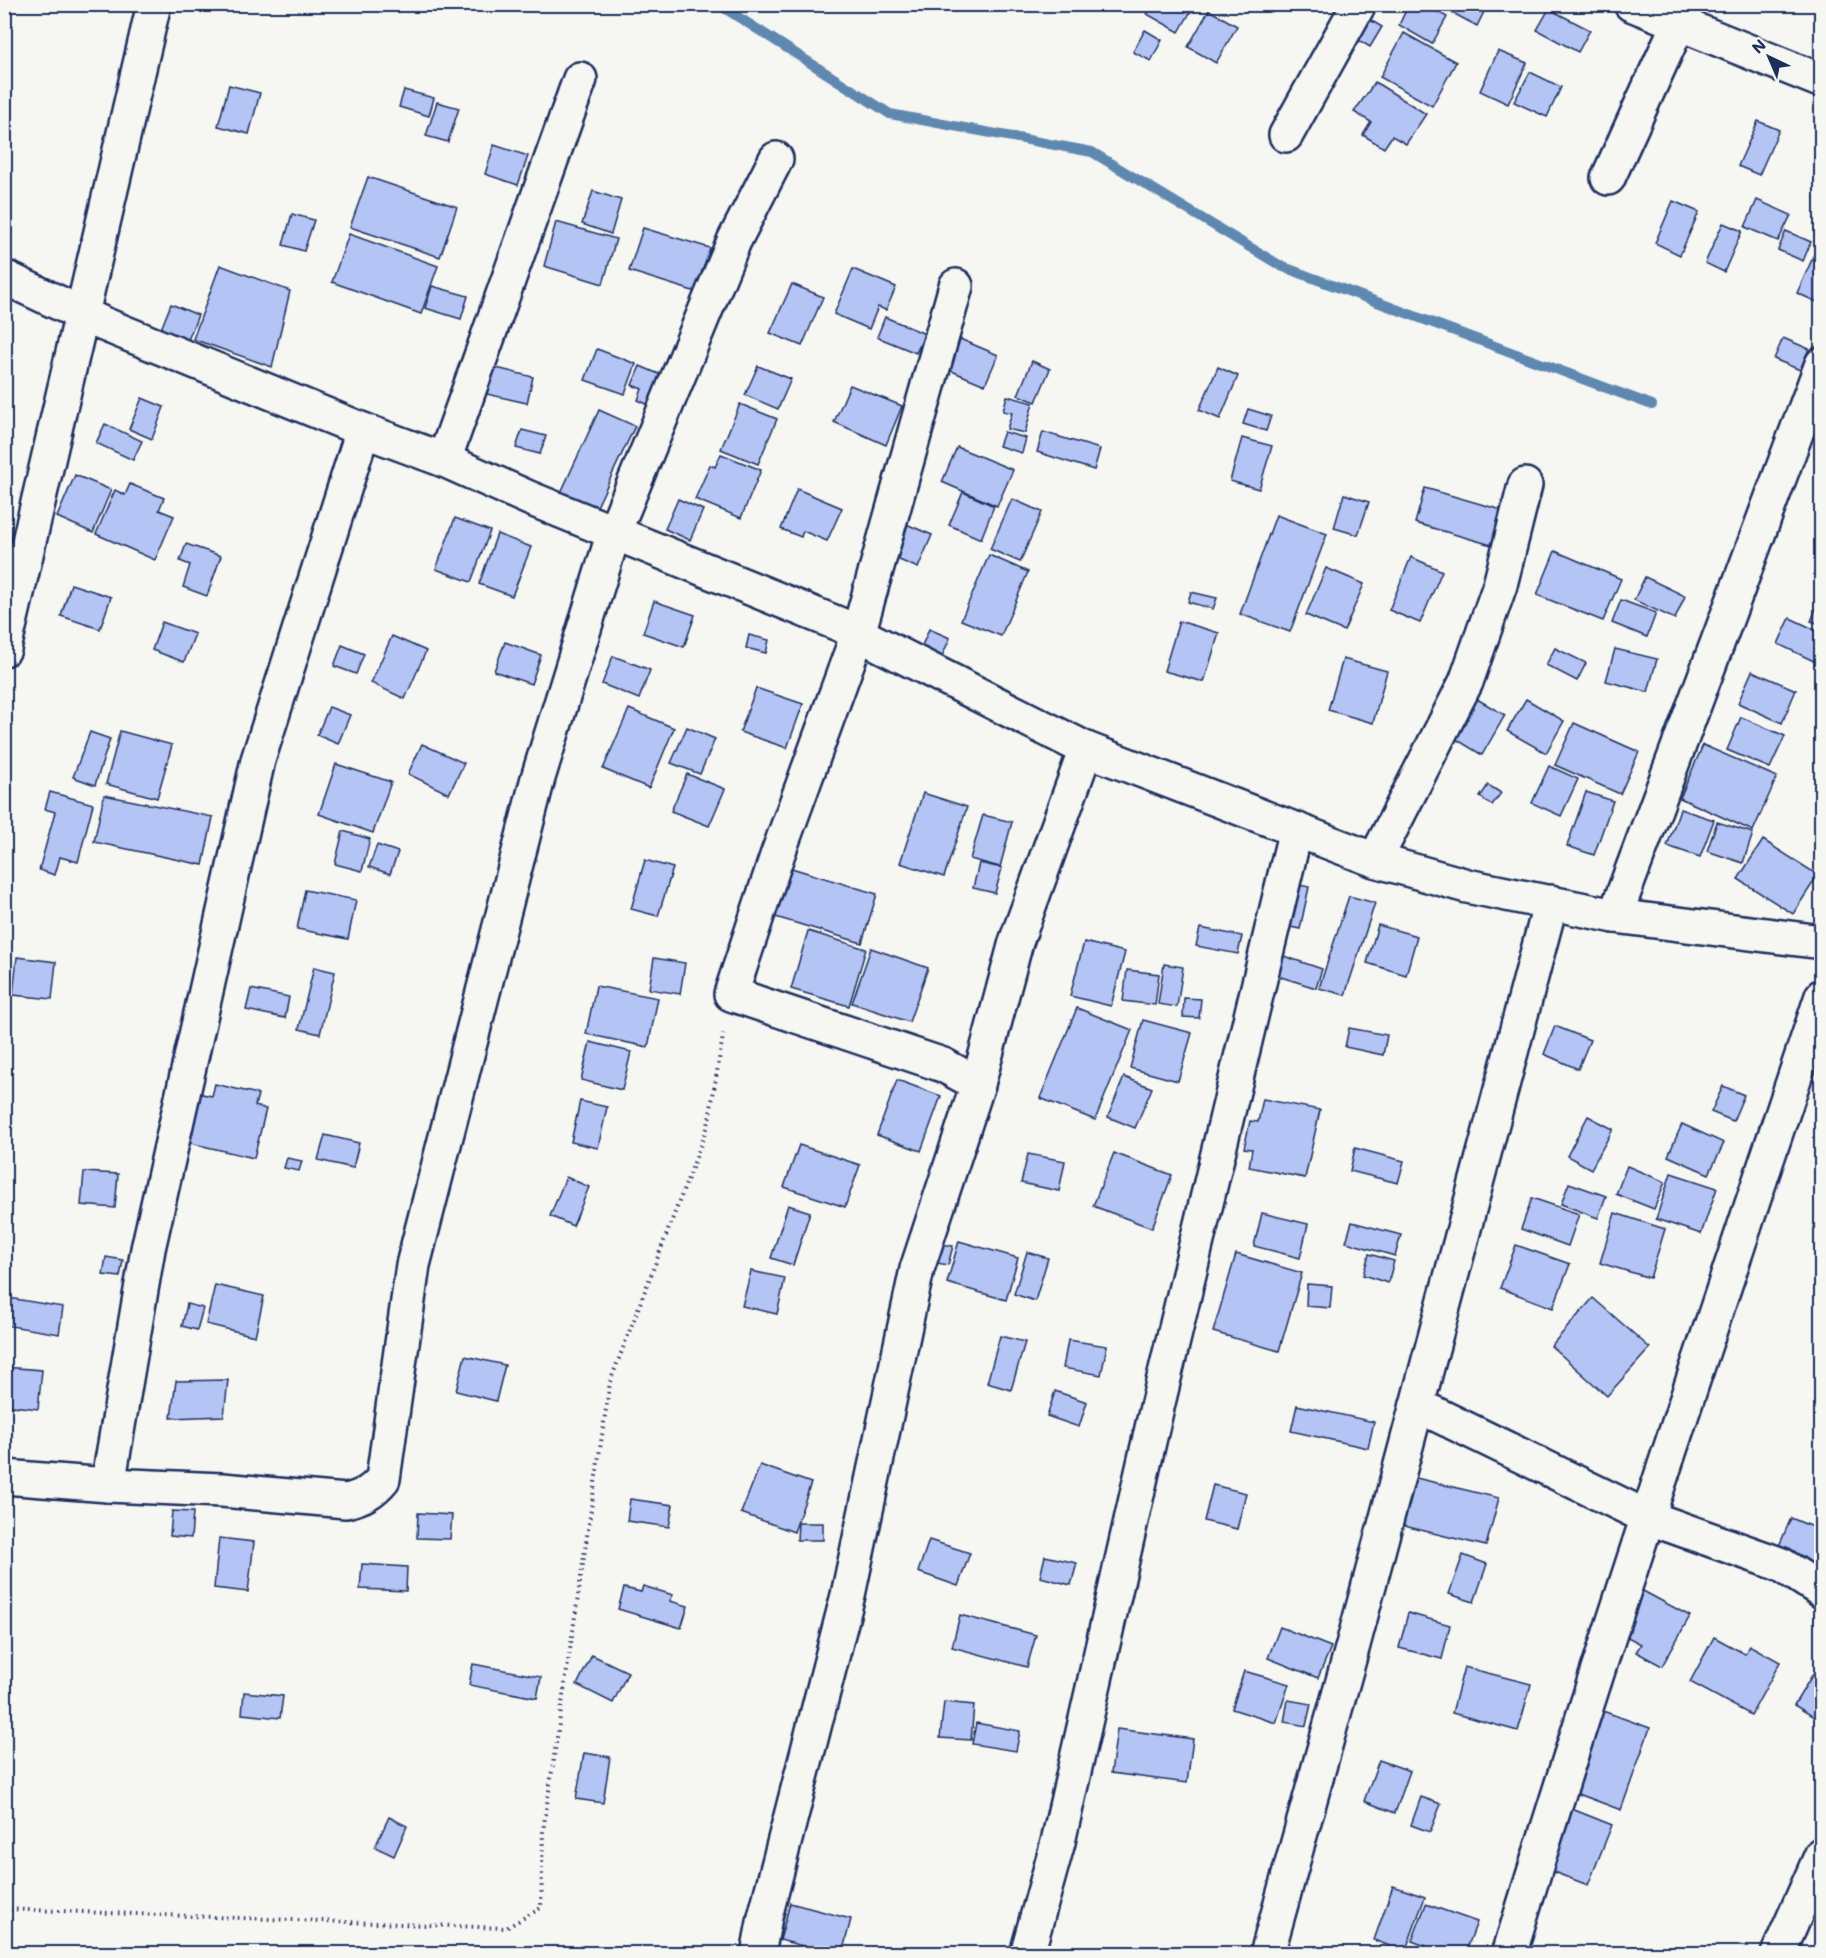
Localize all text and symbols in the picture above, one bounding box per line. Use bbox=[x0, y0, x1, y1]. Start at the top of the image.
north arrow bbox=[1739, 27, 1799, 87]
text: N bbox=[1747, 34, 1770, 58]

